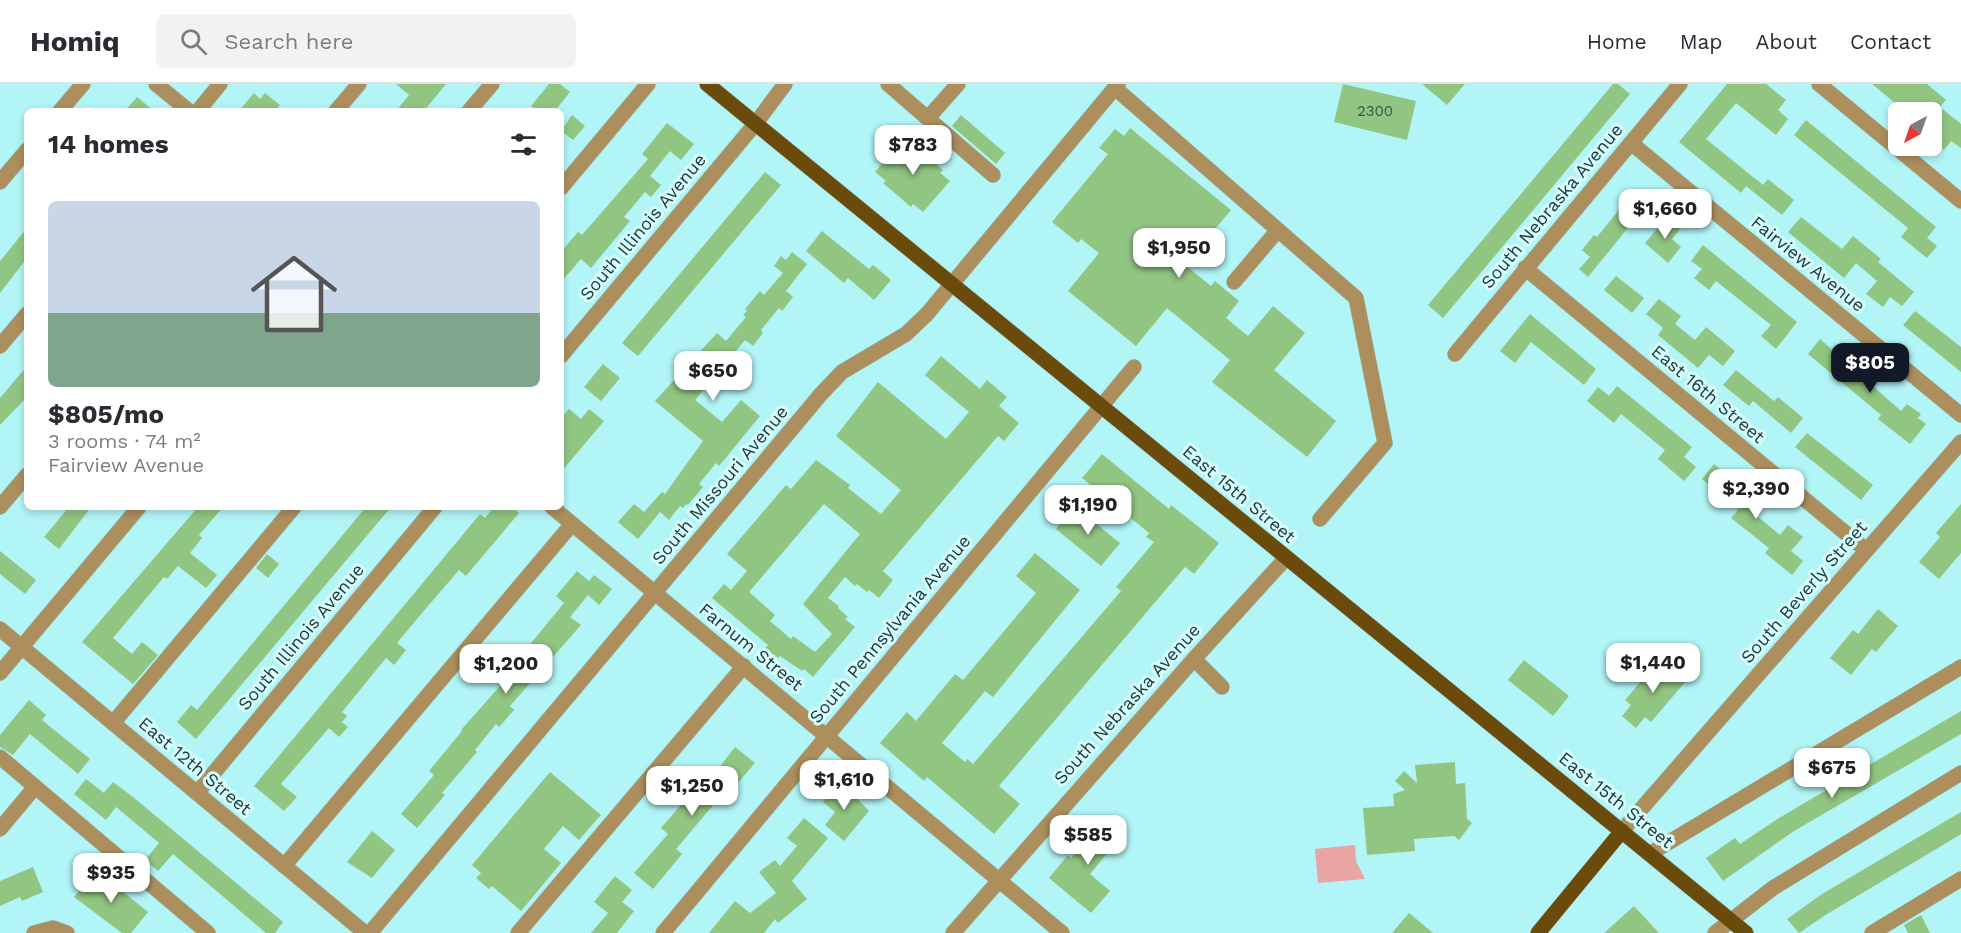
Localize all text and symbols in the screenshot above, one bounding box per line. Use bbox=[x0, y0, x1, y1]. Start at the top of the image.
search box bbox=[156, 14, 576, 68]
text: Homiq bbox=[30, 25, 120, 58]
icon: search bbox=[177, 25, 210, 58]
text: Search here bbox=[225, 29, 353, 54]
text: Home bbox=[1587, 29, 1647, 54]
text: Map bbox=[1680, 29, 1723, 54]
text: About bbox=[1756, 29, 1817, 54]
text: Contact bbox=[1850, 29, 1931, 54]
house number: 2300 bbox=[1357, 102, 1393, 120]
north arrow bbox=[1888, 102, 1942, 156]
map controls bbox=[1888, 102, 1942, 156]
street label: South Nebraska Avenue bbox=[1477, 119, 1627, 292]
pin: $783 bbox=[877, 125, 949, 176]
icon: filters bbox=[507, 128, 540, 161]
text: 14 homes bbox=[48, 129, 169, 159]
text: $783 bbox=[889, 132, 937, 156]
street label: South Illinois Avenue bbox=[575, 149, 710, 304]
pin: $1,660 bbox=[1616, 189, 1714, 240]
text: $1,660 bbox=[1633, 196, 1697, 220]
street label: Fairview Avenue bbox=[1747, 211, 1869, 316]
pin: $1,950 bbox=[1130, 228, 1228, 279]
text: $1,950 bbox=[1147, 235, 1211, 259]
icon: home bbox=[240, 240, 348, 348]
street label: East 16th Street bbox=[1647, 340, 1770, 447]
pin: $805 bbox=[1834, 343, 1906, 394]
text: $805 bbox=[1845, 350, 1895, 374]
pin: $650 bbox=[677, 351, 749, 402]
text: $650 bbox=[688, 358, 738, 382]
text: $805/mo bbox=[48, 399, 164, 429]
street label: South Missouri Avenue bbox=[647, 401, 792, 568]
text: 3 rooms · 74 m² bbox=[48, 429, 201, 453]
street label: East 15th Street bbox=[1179, 440, 1300, 547]
text: Fairview Avenue bbox=[48, 453, 204, 477]
pin: $2,390 bbox=[1707, 469, 1805, 520]
text: $2,390 bbox=[1722, 476, 1790, 500]
pin: $1,190 bbox=[1039, 485, 1137, 536]
text: $1,190 bbox=[1058, 492, 1118, 516]
street label: South Beverly Street bbox=[1736, 516, 1871, 667]
street label: South Pennsylvania Avenue bbox=[805, 530, 975, 727]
street label: South Illinois Avenue bbox=[233, 559, 368, 714]
street label: Farnum Street bbox=[695, 598, 808, 695]
street label: South Nebraska Avenue bbox=[1049, 619, 1204, 788]
pin: $1,440 bbox=[1604, 643, 1702, 694]
pin: $1,200 bbox=[457, 644, 555, 695]
text: $1,440 bbox=[1620, 650, 1686, 674]
text: $1,200 bbox=[474, 651, 538, 675]
street label: East 12th Street bbox=[135, 712, 256, 819]
street label: East 15th Street bbox=[1555, 747, 1678, 852]
pin: $675 bbox=[1796, 748, 1868, 799]
text: $675 bbox=[1808, 755, 1856, 779]
pin: $1,610 bbox=[795, 760, 893, 811]
pin: $1,250 bbox=[643, 766, 741, 817]
text: $1,610 bbox=[814, 767, 874, 791]
text: $1,250 bbox=[660, 773, 724, 797]
pin: $585 bbox=[1052, 815, 1124, 866]
text: $585 bbox=[1064, 822, 1112, 846]
pin: $935 bbox=[75, 853, 147, 904]
text: $935 bbox=[87, 860, 135, 884]

